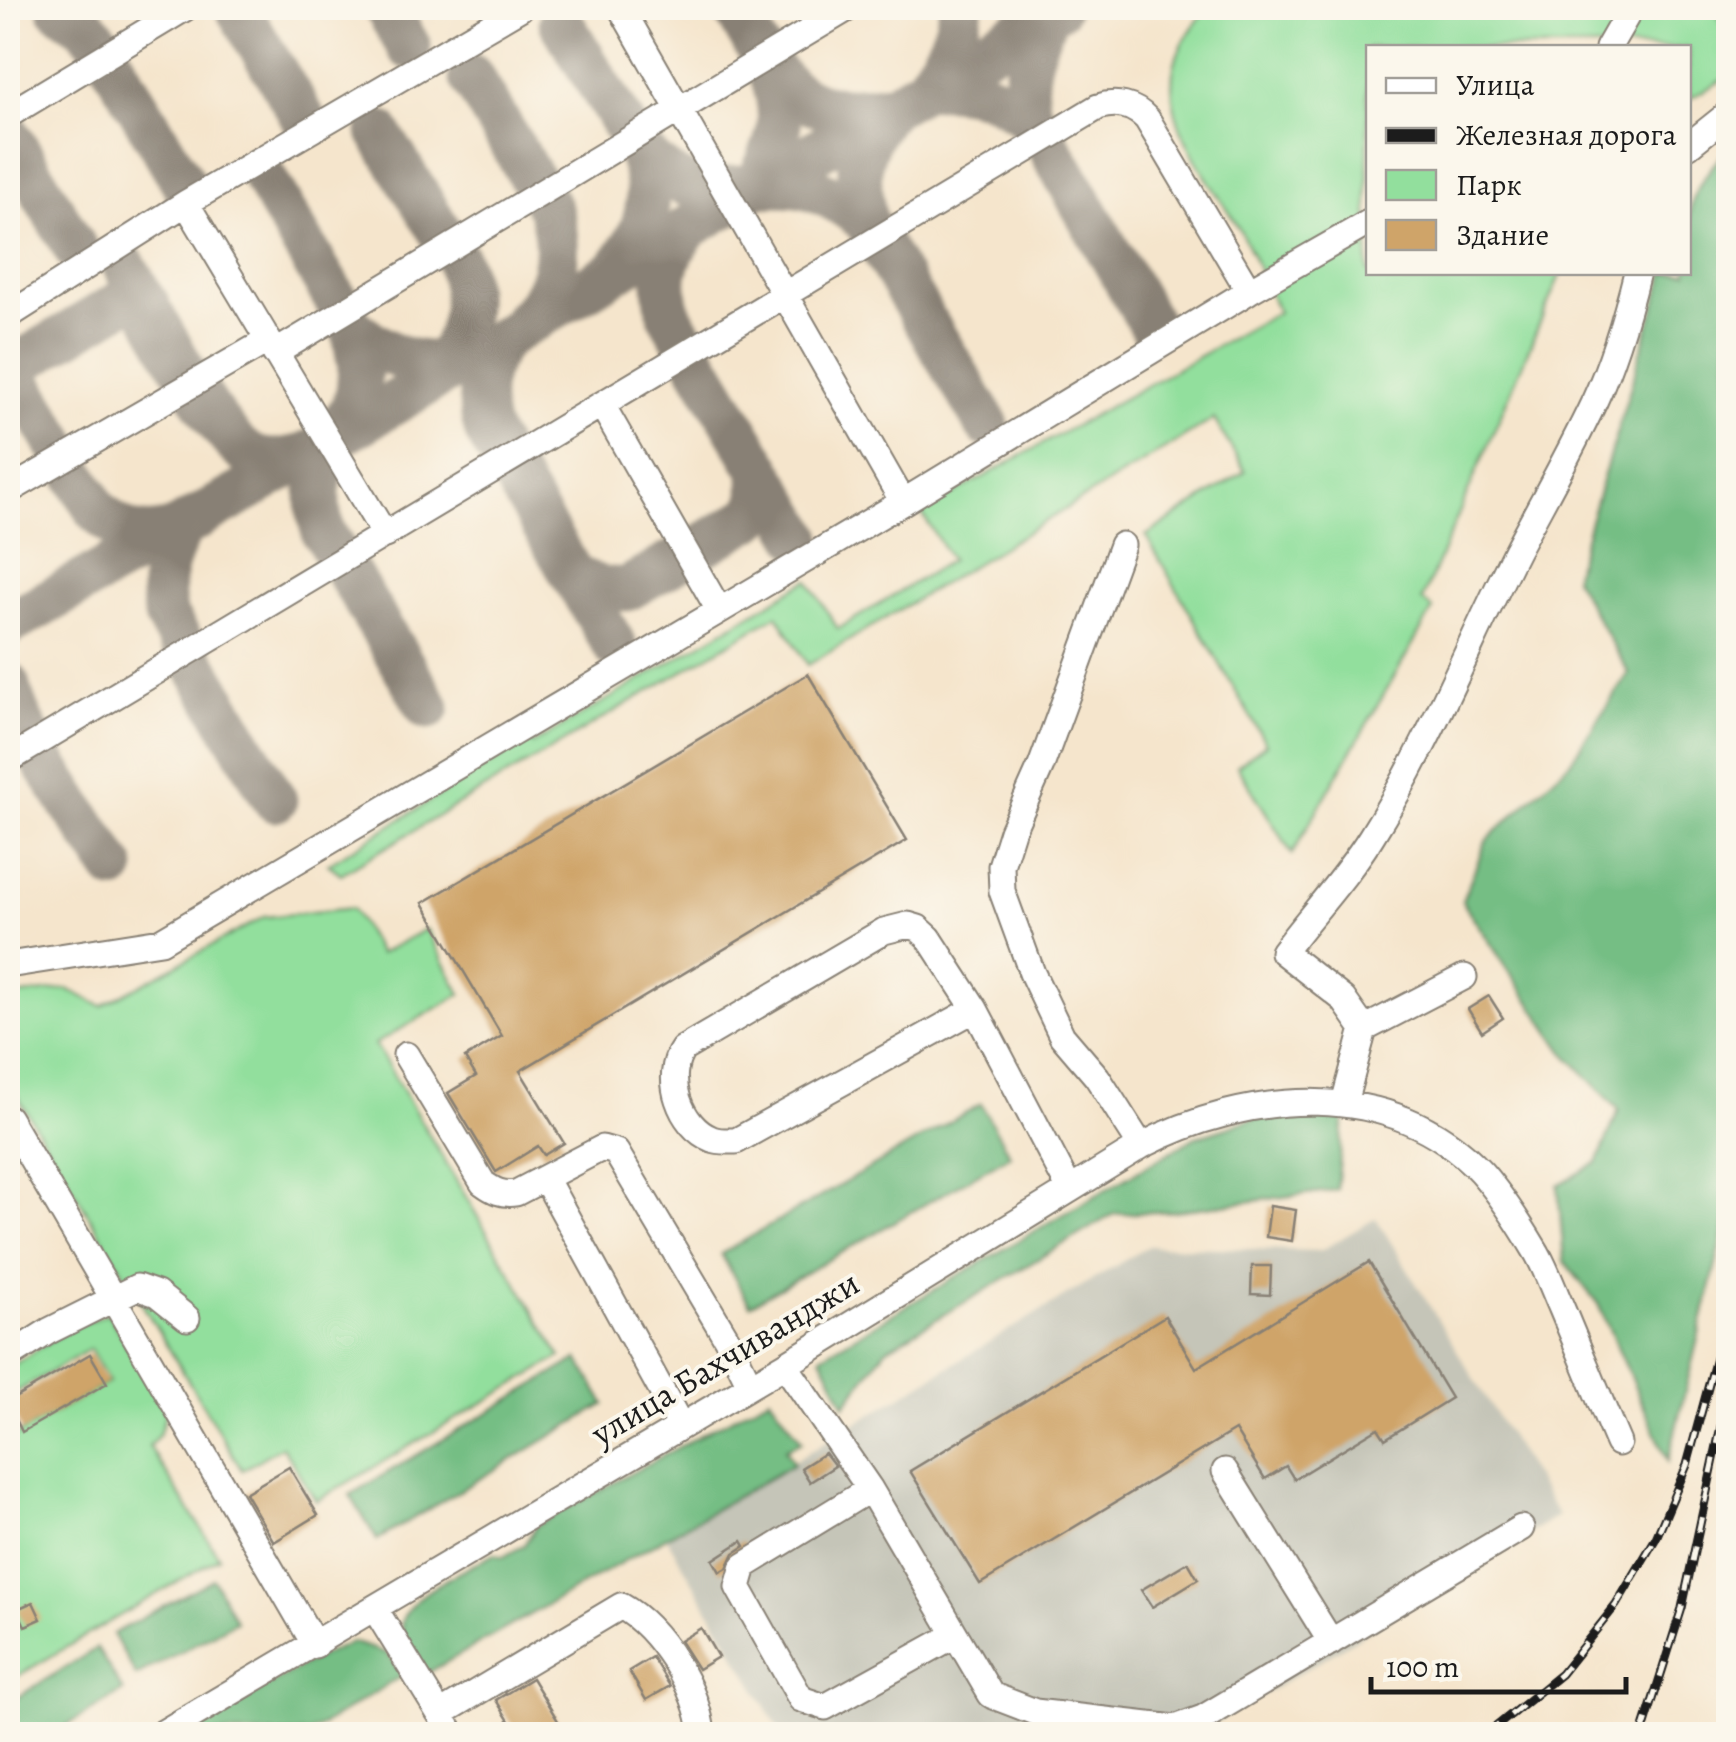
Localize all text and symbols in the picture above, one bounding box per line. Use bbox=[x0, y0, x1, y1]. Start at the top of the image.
legend bbox=[1366, 45, 1691, 275]
text: Улица bbox=[1456, 65, 1535, 105]
text: Железная дорога bbox=[1456, 115, 1677, 155]
text: Парк bbox=[1456, 165, 1522, 205]
text: Здание bbox=[1456, 215, 1549, 255]
street label: улица Бахчиванджи bbox=[581, 1259, 868, 1458]
scale bar bbox=[1371, 1632, 1626, 1694]
text: 100 m bbox=[1386, 1647, 1459, 1687]

